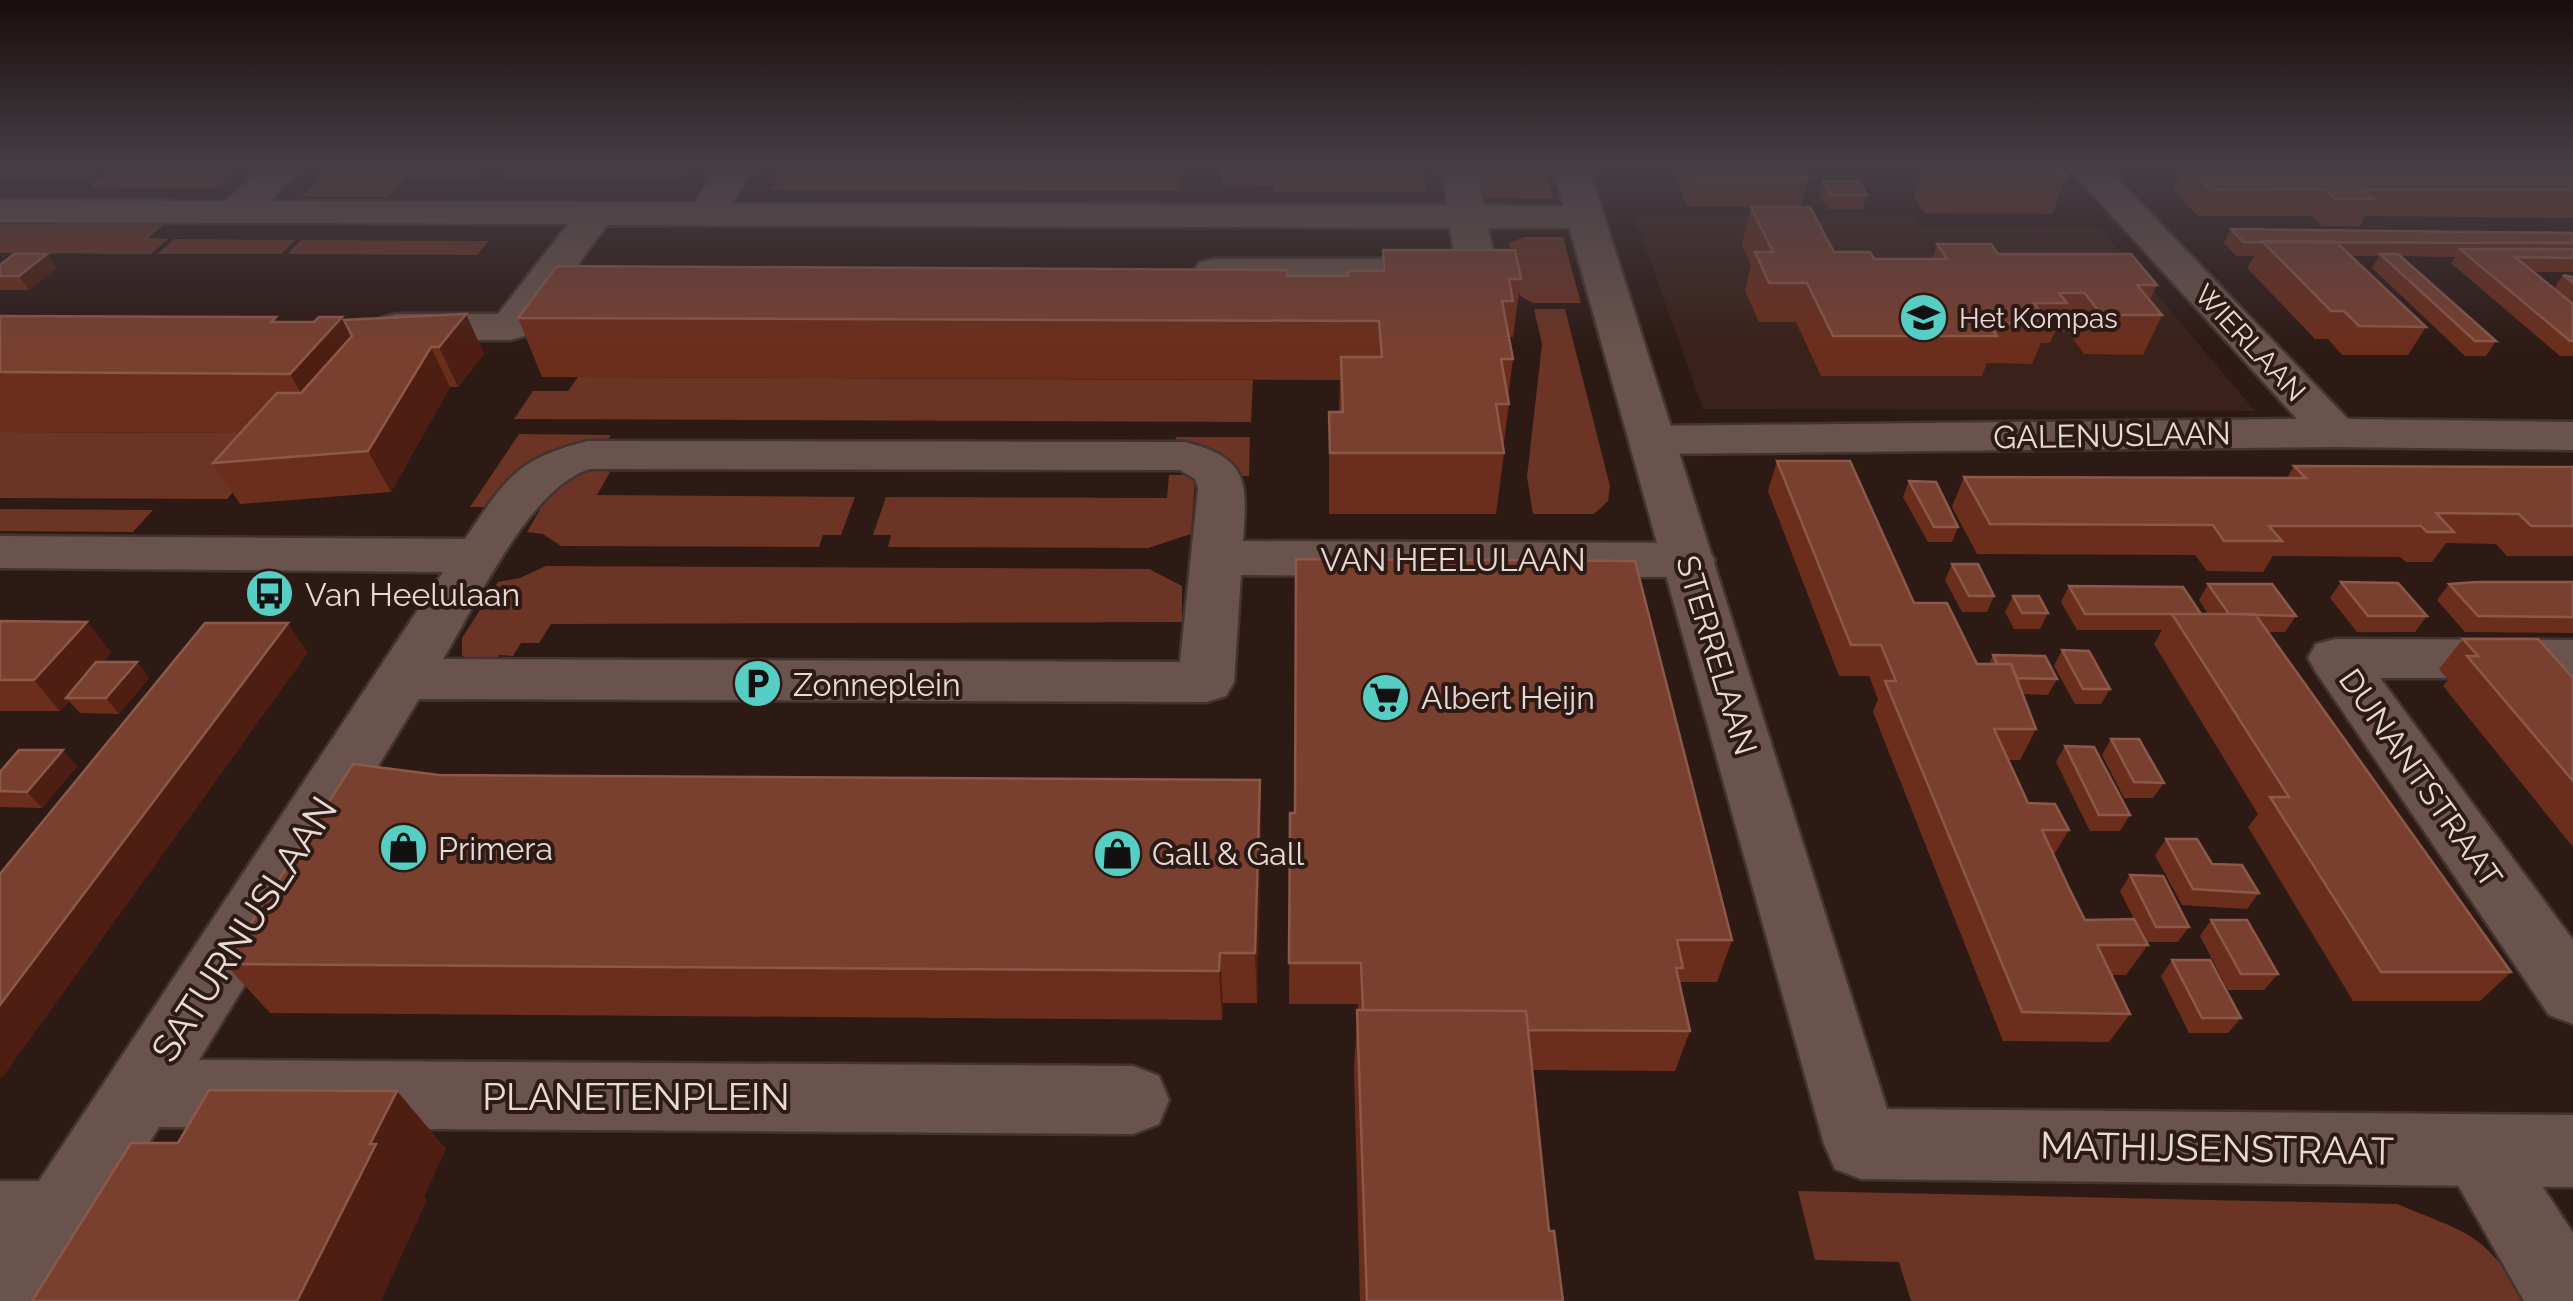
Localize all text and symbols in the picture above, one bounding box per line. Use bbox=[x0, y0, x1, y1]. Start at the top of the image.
street label: WIERLAAN bbox=[2188, 278, 2312, 408]
school or university icon: Het Kompas bbox=[1898, 292, 1950, 344]
place label: Het Kompas bbox=[1959, 302, 2118, 335]
street label: GALENUSLAAN bbox=[1993, 414, 2231, 456]
street label: VAN HEELULAAN bbox=[1320, 541, 1586, 578]
street label: STERRELAAN bbox=[1669, 551, 1765, 759]
bus stop icon: Van Heelulaan bbox=[244, 568, 296, 620]
place label: Van Heelulaan bbox=[305, 576, 520, 613]
parking icon: Zonneplein bbox=[732, 658, 784, 710]
street label: DUNANTSTRAAT bbox=[2332, 662, 2510, 894]
place label: Zonneplein bbox=[793, 666, 961, 703]
supermarket icon: Albert Heijn bbox=[1360, 671, 1412, 723]
place label: Albert Heijn bbox=[1421, 679, 1595, 716]
street label: SATURNUSLAAN bbox=[142, 788, 346, 1070]
shop icon: Primera bbox=[377, 822, 429, 874]
shop icon: Gall & Gall bbox=[1091, 827, 1143, 879]
place label: Primera bbox=[438, 830, 553, 867]
place label: Gall & Gall bbox=[1152, 835, 1305, 872]
street label: PLANETENPLEIN bbox=[482, 1074, 790, 1119]
street label: MATHIJSENSTRAAT bbox=[2040, 1122, 2394, 1174]

